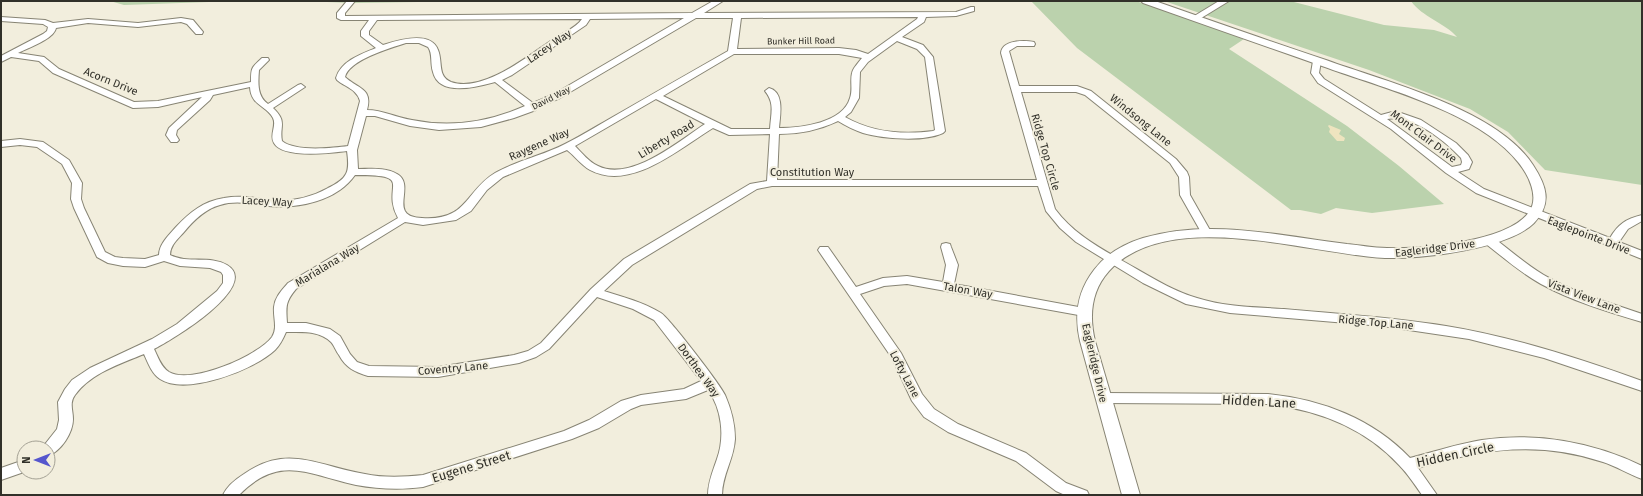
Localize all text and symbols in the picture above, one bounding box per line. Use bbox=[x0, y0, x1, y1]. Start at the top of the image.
street label: Lacey Way bbox=[525, 27, 574, 66]
street label: Bunker Hill Road bbox=[767, 35, 835, 47]
street label: Acorn Drive bbox=[82, 65, 140, 98]
street label: David Way bbox=[530, 84, 572, 112]
street label: Windsong Lane bbox=[1107, 92, 1174, 149]
street label: Mont Clair Drive bbox=[1388, 107, 1459, 166]
street label: Ridge Top Circle bbox=[1028, 112, 1063, 192]
street label: Liberty Road bbox=[636, 118, 697, 161]
street label: Raygene Way bbox=[507, 125, 572, 164]
street label: Constitution Way bbox=[770, 166, 855, 179]
street label: Lacey Way bbox=[241, 194, 293, 209]
street label: Eaglepointe Drive bbox=[1546, 214, 1632, 257]
street label: Eagleridge Drive bbox=[1394, 237, 1476, 260]
street label: Marialana Way bbox=[293, 241, 362, 290]
street label: Vista View Lane bbox=[1546, 277, 1622, 316]
street label: Talon Way bbox=[942, 280, 994, 301]
street label: Ridge Top Lane bbox=[1338, 313, 1414, 332]
street label: Eagleridge Drive bbox=[1079, 322, 1110, 404]
street label: Dorthea Way bbox=[675, 341, 723, 400]
street label: Lofty Lane bbox=[887, 349, 922, 400]
street label: Coventry Lane bbox=[417, 359, 489, 378]
street label: Hidden Lane bbox=[1221, 392, 1296, 411]
street label: Hidden Circle bbox=[1415, 439, 1495, 470]
north arrow bbox=[16, 440, 56, 480]
street label: Eugene Street bbox=[430, 447, 513, 486]
text: N bbox=[20, 456, 33, 464]

